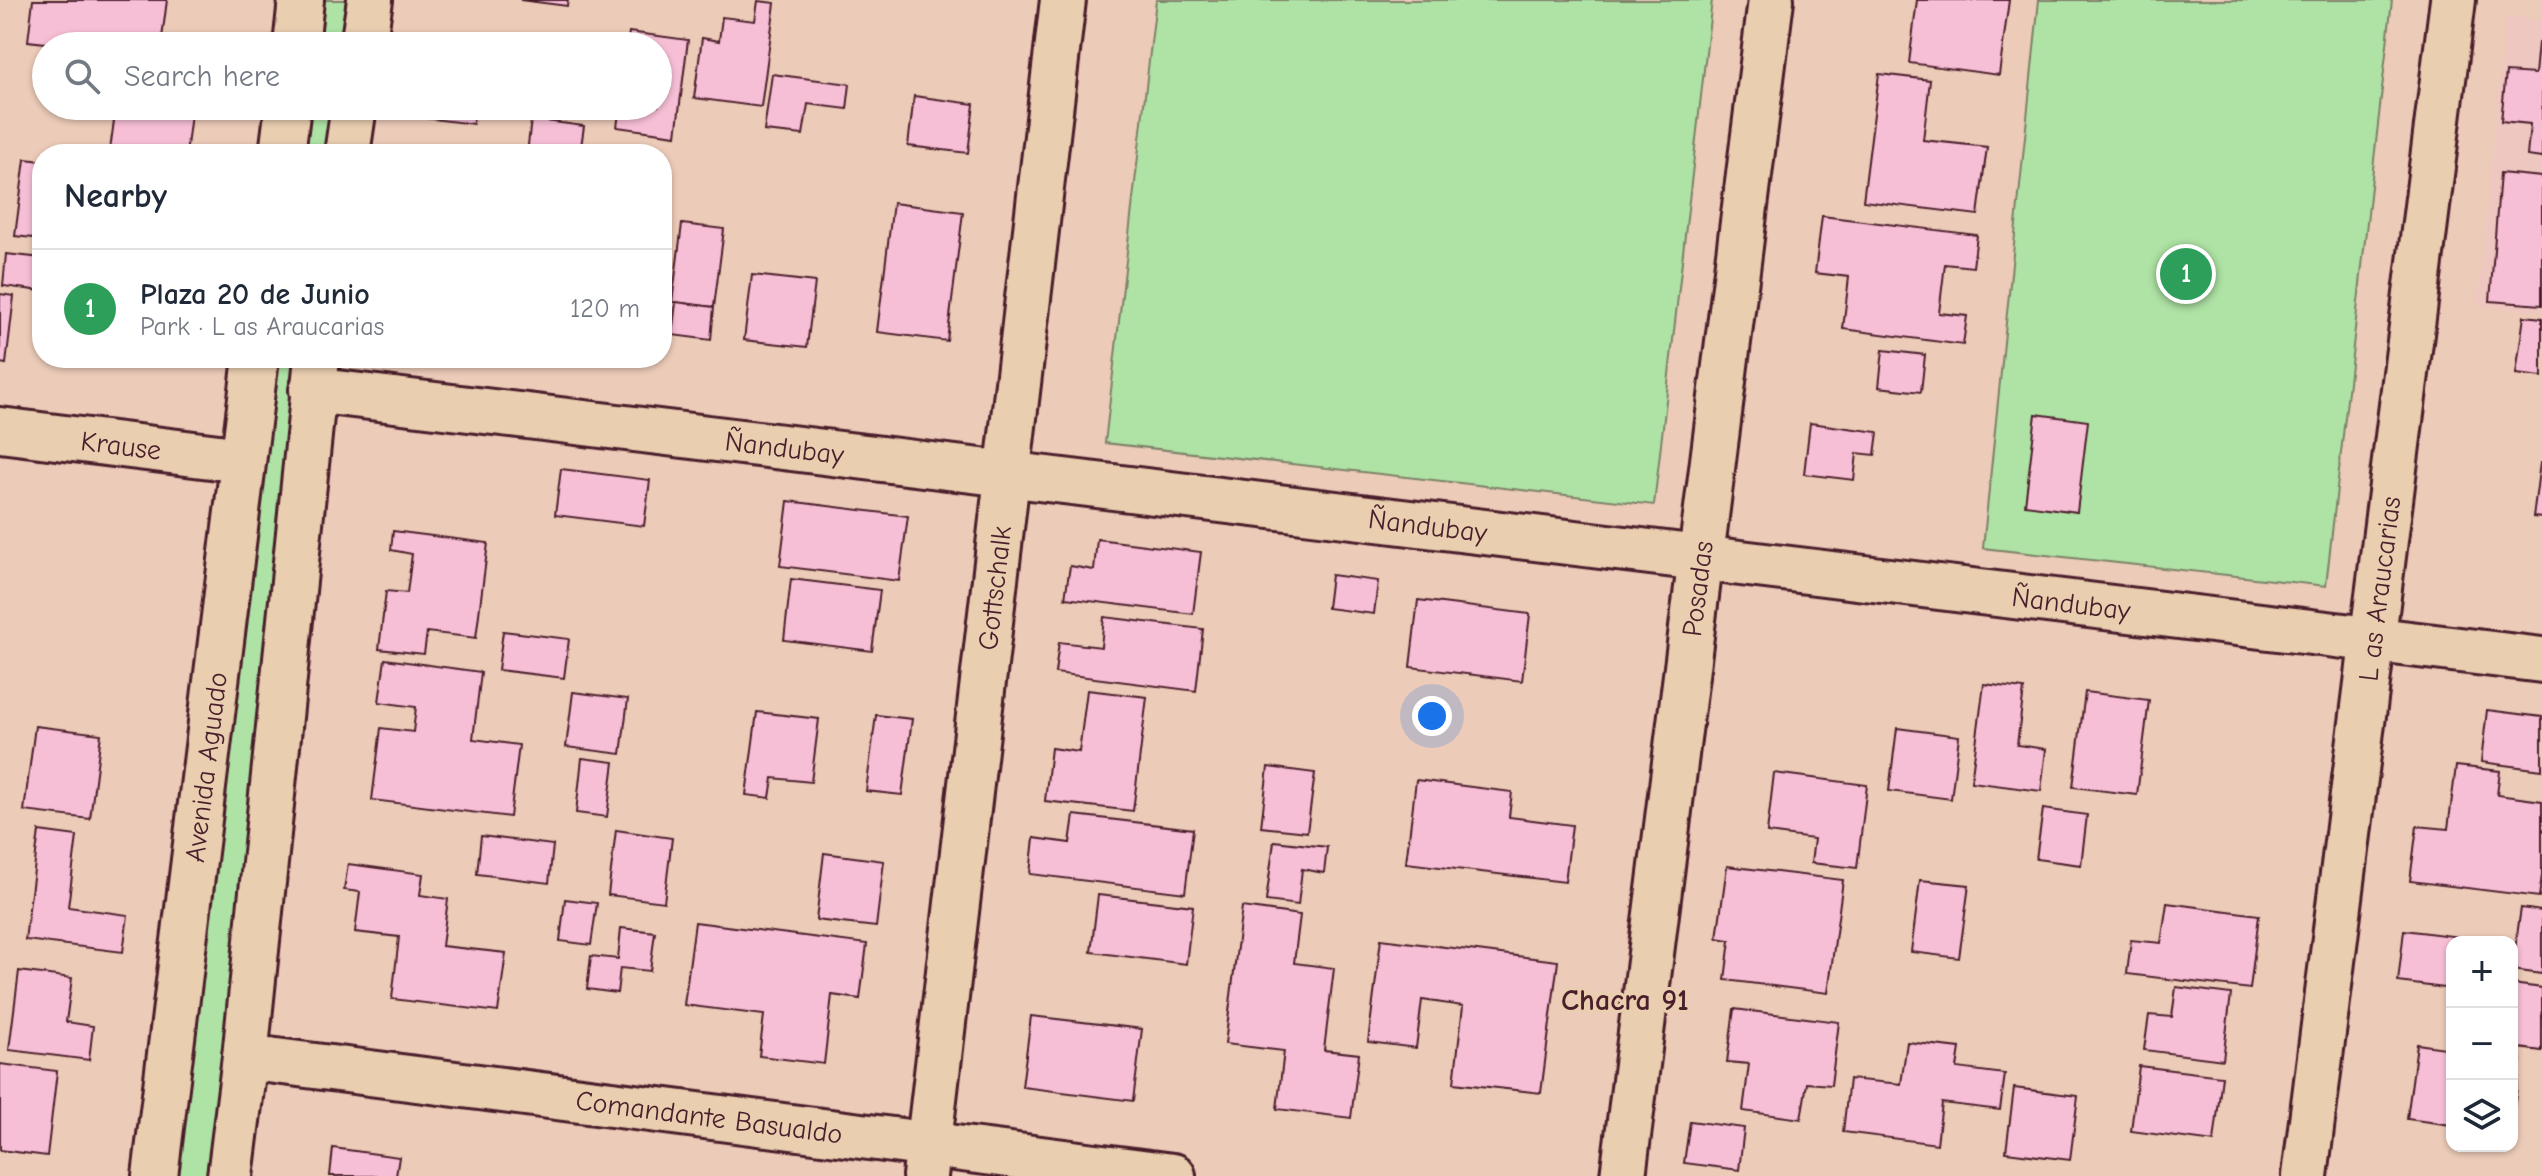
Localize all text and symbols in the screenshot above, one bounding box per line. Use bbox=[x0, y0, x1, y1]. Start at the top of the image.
search box bbox=[32, 32, 672, 120]
icon: search bbox=[60, 54, 104, 98]
text: Search here bbox=[124, 59, 280, 94]
text: Nearby bbox=[64, 176, 167, 216]
pin: 1 bbox=[2160, 244, 2212, 304]
text: Plaza 20 de Junio bbox=[140, 277, 370, 312]
text: 1 bbox=[85, 294, 95, 324]
text: 120 m bbox=[570, 294, 640, 324]
text: Park · L as Araucarias bbox=[140, 312, 384, 342]
street label: Ñandubay bbox=[723, 424, 846, 471]
street label: Krause bbox=[79, 425, 163, 467]
street label: L as Araucarias bbox=[2352, 494, 2407, 683]
street label: Ñandubay bbox=[1366, 502, 1489, 549]
street label: Gottschalk bbox=[972, 524, 1018, 652]
street label: Posadas bbox=[1676, 539, 1720, 638]
street label: Ñandubay bbox=[2010, 580, 2133, 627]
street label: Avenida Aguado bbox=[179, 670, 234, 864]
your location bbox=[1412, 696, 1452, 736]
map controls bbox=[2446, 936, 2518, 1152]
button: + bbox=[2446, 936, 2518, 1008]
district label: Chacra 91 bbox=[1561, 983, 1689, 1018]
button: − bbox=[2446, 1008, 2518, 1080]
button: layers bbox=[2446, 1080, 2518, 1152]
street label: Comandante Basualdo bbox=[574, 1085, 844, 1150]

